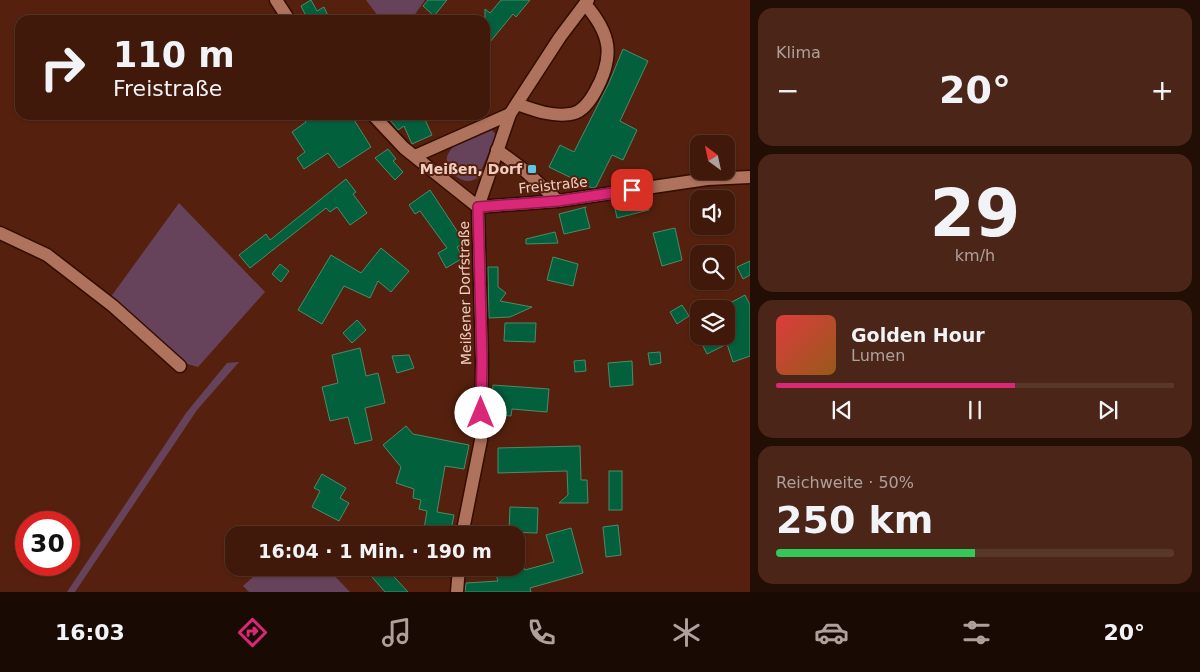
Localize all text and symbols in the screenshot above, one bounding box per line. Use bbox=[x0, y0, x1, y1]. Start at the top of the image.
icon: right bbox=[30, 35, 95, 100]
text: 110 m bbox=[113, 35, 235, 75]
text: Klima bbox=[776, 43, 821, 62]
text: 20° bbox=[939, 68, 1011, 112]
text: − bbox=[776, 74, 799, 107]
text: + bbox=[1151, 74, 1174, 107]
text: Freistraße bbox=[113, 76, 222, 101]
north arrow bbox=[690, 135, 735, 180]
map controls bbox=[690, 135, 735, 345]
place label: Meißen, Dorf bbox=[420, 161, 523, 177]
marker: Meißen, Dorf bbox=[526, 163, 538, 175]
pin bbox=[611, 169, 653, 211]
street label: Freistraße bbox=[518, 173, 588, 197]
icon: arrive bbox=[618, 176, 646, 204]
text: 29 bbox=[930, 176, 1020, 251]
button: sound bbox=[690, 190, 735, 235]
street label: Meißener Dorfstraße bbox=[456, 221, 474, 365]
button: search bbox=[690, 245, 735, 290]
text: km/h bbox=[955, 246, 995, 265]
button: layers bbox=[690, 300, 735, 345]
text: Golden Hour bbox=[851, 324, 985, 346]
text: Lumen bbox=[851, 346, 905, 365]
position arrow bbox=[454, 386, 506, 438]
icon: previous bbox=[828, 396, 856, 424]
icon: pause bbox=[961, 396, 989, 424]
icon: next bbox=[1094, 396, 1122, 424]
text: Reichweite · 50% bbox=[776, 473, 914, 492]
text: 250 km bbox=[776, 498, 933, 542]
speed limit sign: 30 bbox=[15, 511, 80, 576]
text: 16:04 · 1 Min. · 190 m bbox=[258, 540, 492, 562]
icon: directions bbox=[235, 615, 270, 650]
icon: music bbox=[379, 615, 414, 650]
icon: phone bbox=[524, 615, 559, 650]
icon: climate bbox=[669, 615, 704, 650]
icon: car bbox=[814, 615, 849, 650]
icon: filters bbox=[959, 615, 994, 650]
text: 16:03 bbox=[55, 620, 125, 645]
text: 20° bbox=[1103, 620, 1145, 645]

